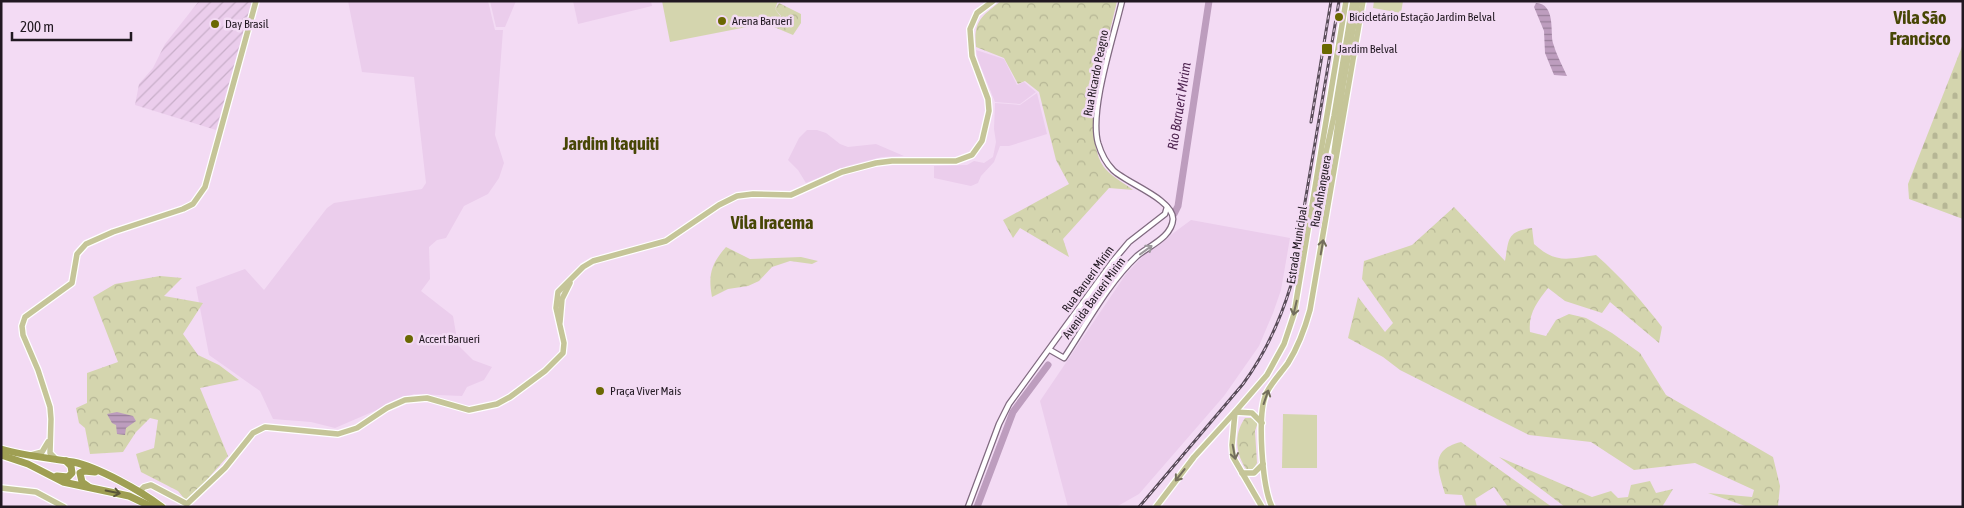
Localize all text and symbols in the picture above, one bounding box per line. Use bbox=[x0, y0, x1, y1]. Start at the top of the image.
district label: Vila São Francisco bbox=[1889, 7, 1951, 49]
scale bar bbox=[12, 10, 131, 42]
place label: Bicicletário Estação Jardim Belval bbox=[1349, 10, 1496, 24]
marker: Bicicletário Estação Jardim Belval bbox=[1333, 11, 1345, 23]
place label: Arena Barueri bbox=[732, 14, 792, 28]
marker: Arena Barueri bbox=[716, 15, 728, 27]
place label: Day Brasil bbox=[225, 17, 269, 31]
text: 200 m bbox=[20, 18, 54, 35]
marker: Day Brasil bbox=[209, 18, 221, 30]
street label: Rua Ricardo Peagno bbox=[1081, 28, 1111, 117]
marker: Jardim Belval bbox=[1320, 42, 1334, 56]
place label: Jardim Belval bbox=[1338, 42, 1398, 56]
water label: Rio Barueri Mirim bbox=[1164, 61, 1194, 151]
district label: Jardim Itaquiti bbox=[562, 133, 659, 154]
street label: Rua Anhanguera bbox=[1308, 154, 1334, 228]
street label: Estrada Municipal bbox=[1284, 204, 1310, 285]
district label: Vila Iracema bbox=[730, 212, 813, 233]
one-way arrow bbox=[1317, 239, 1327, 255]
street label: Rua Barueri Mirim bbox=[1059, 243, 1117, 315]
one-way arrow bbox=[1138, 245, 1152, 255]
street label: Avenida Barueri Mirim bbox=[1060, 254, 1128, 342]
one-way arrow bbox=[1290, 300, 1299, 316]
place label: Accert Barueri bbox=[419, 332, 480, 346]
marker: Accert Barueri bbox=[403, 333, 415, 345]
place label: Praça Viver Mais bbox=[610, 384, 681, 398]
marker: Praça Viver Mais bbox=[594, 385, 606, 397]
one-way arrow bbox=[1262, 390, 1271, 405]
one-way arrow bbox=[1229, 444, 1239, 460]
one-way arrow bbox=[1175, 468, 1185, 482]
one-way arrow bbox=[105, 488, 121, 498]

